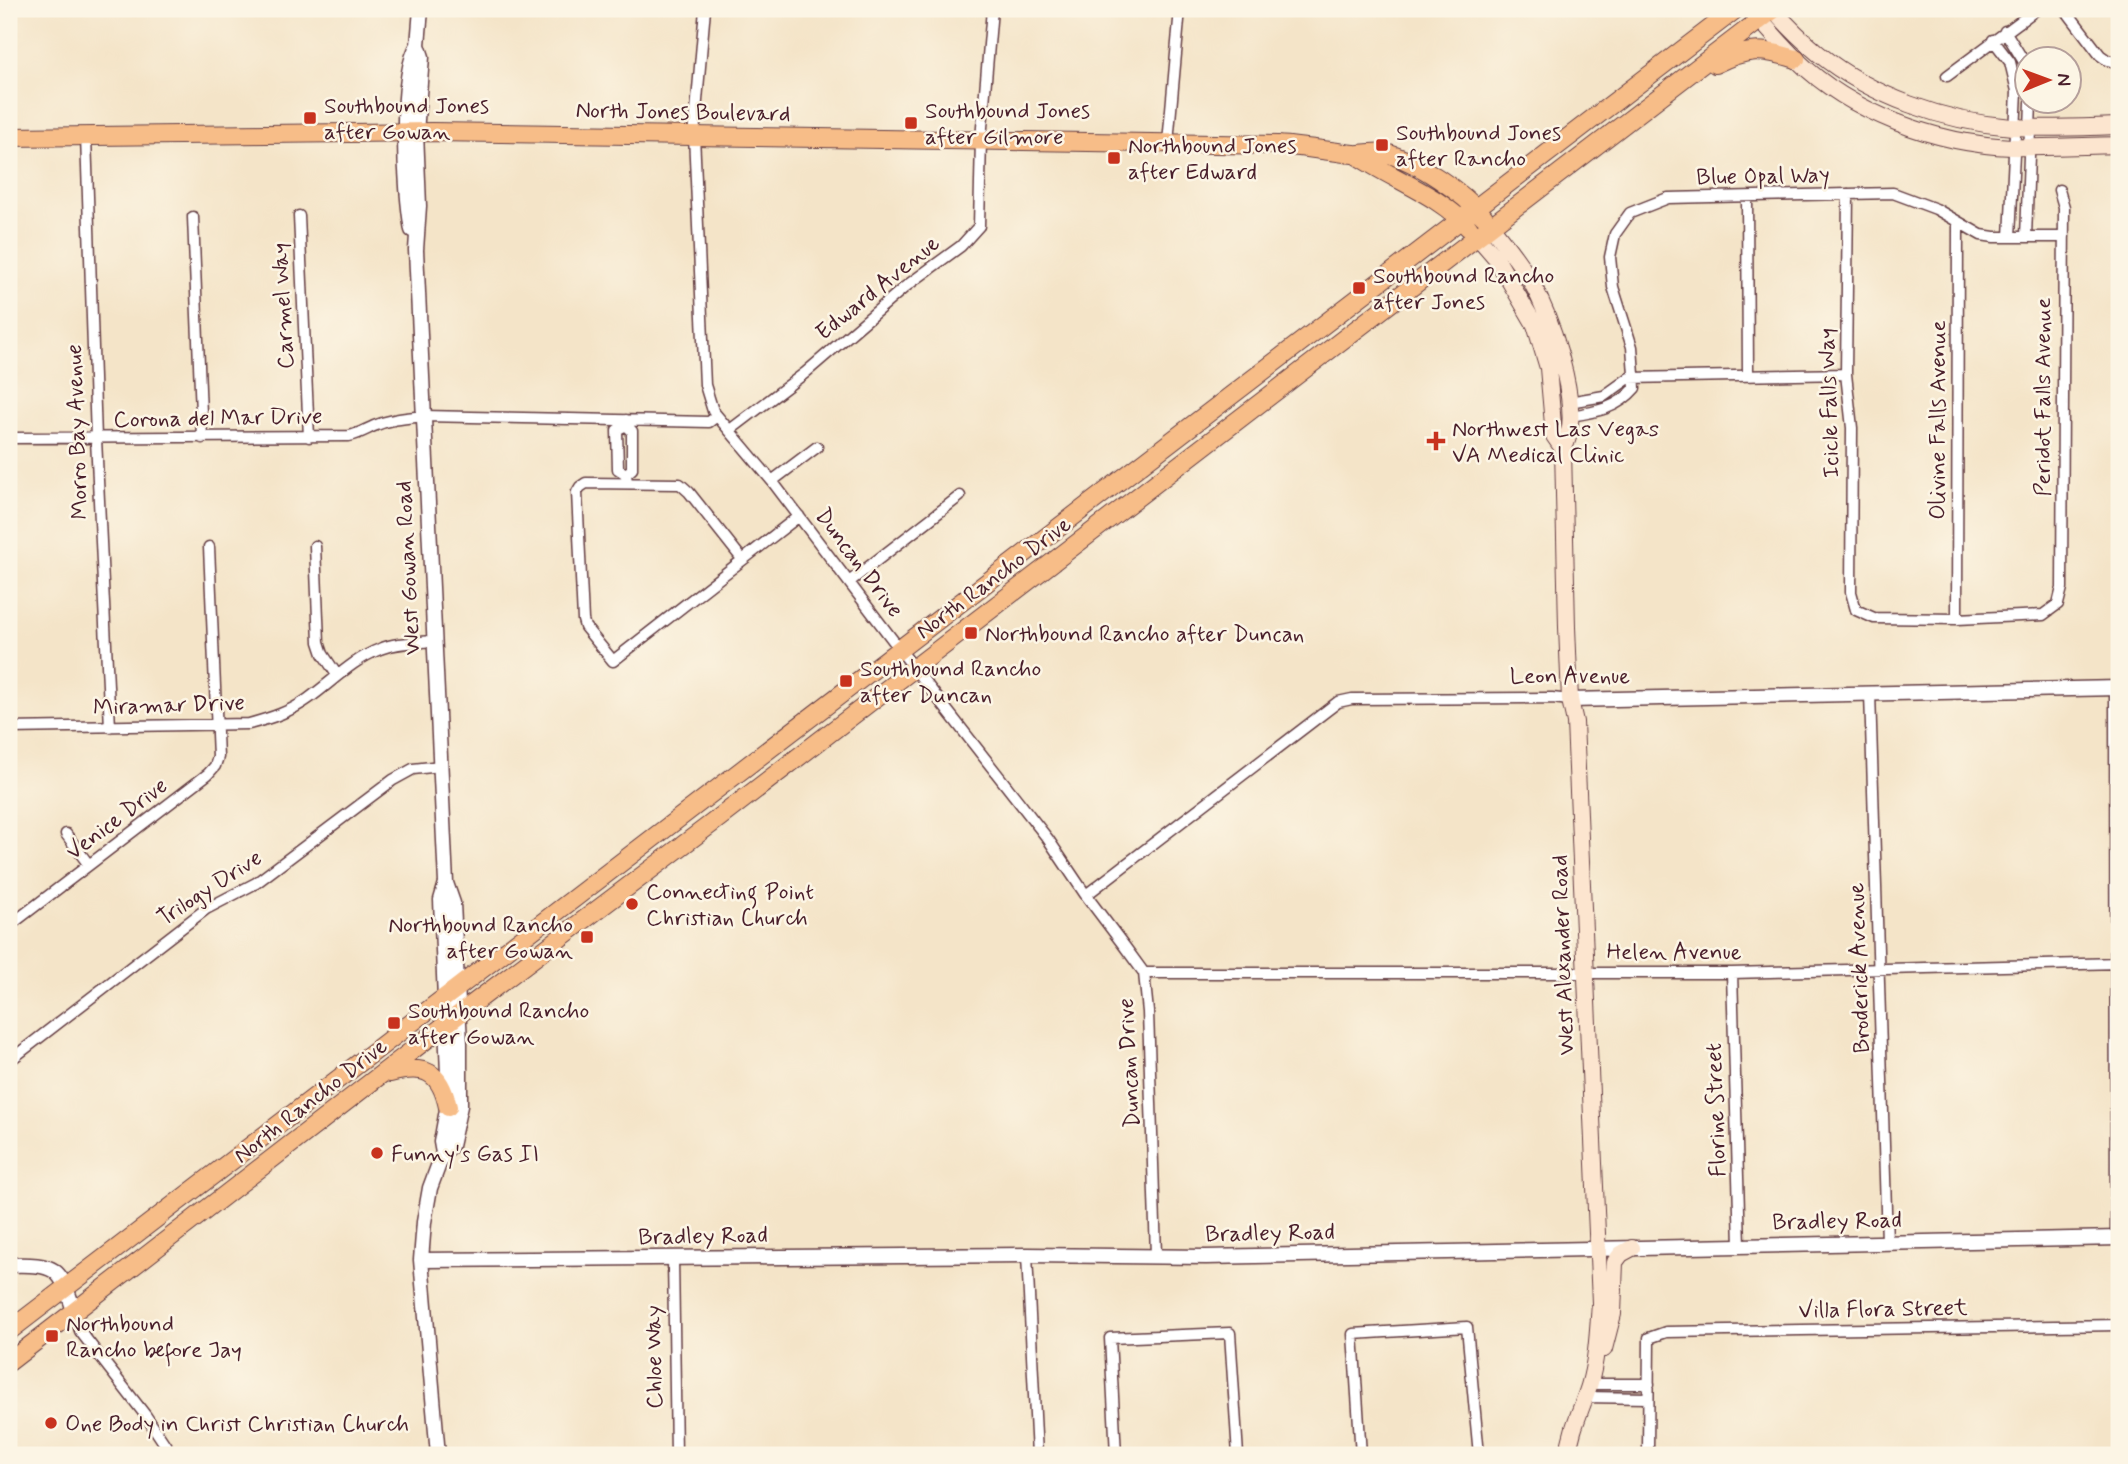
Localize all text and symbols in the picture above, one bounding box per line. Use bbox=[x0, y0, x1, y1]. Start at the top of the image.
north arrow bbox=[2012, 46, 2082, 116]
text: N bbox=[2051, 73, 2076, 86]
place label: Southbound Jones after Gowan bbox=[324, 92, 489, 148]
street label: North Jones Boulevard bbox=[575, 96, 791, 130]
place label: Southbound Jones after Gilmore bbox=[925, 97, 1090, 153]
marker: Southbound Jones after Gowan bbox=[302, 110, 318, 126]
marker: Southbound Jones after Gilmore bbox=[903, 115, 919, 131]
place label: Southbound Jones after Rancho bbox=[1396, 119, 1561, 175]
place label: Northbound Jones after Edward bbox=[1128, 132, 1297, 188]
marker: Southbound Jones after Rancho bbox=[1374, 137, 1390, 153]
marker: Northbound Jones after Edward bbox=[1106, 150, 1122, 166]
street label: Blue Opal Way bbox=[1696, 161, 1830, 193]
street label: Edward Avenue bbox=[810, 229, 947, 348]
street label: Carmel Way bbox=[266, 242, 302, 370]
place label: Southbound Rancho after Jones bbox=[1373, 262, 1554, 318]
marker: Southbound Rancho after Jones bbox=[1351, 280, 1367, 296]
street label: Peridot Falls Avenue bbox=[2029, 297, 2059, 497]
street label: Olivine Falls Avenue bbox=[1924, 320, 1954, 520]
street label: Icicle Falls Way bbox=[1812, 327, 1848, 479]
street label: Morro Bay Avenue bbox=[60, 344, 96, 520]
street label: Corona del Mar Drive bbox=[113, 402, 323, 436]
place label: Northwest Las Vegas VA Medical Clinic bbox=[1452, 415, 1659, 471]
marker: Northwest Las Vegas VA Medical Clinic bbox=[1426, 431, 1446, 451]
street label: West Gowan Road bbox=[389, 480, 429, 656]
street label: Duncan Drive bbox=[807, 502, 909, 624]
street label: North Rancho Drive bbox=[910, 510, 1078, 647]
place label: Northbound Rancho after Duncan bbox=[985, 620, 1304, 650]
marker: Northbound Rancho after Duncan bbox=[963, 625, 979, 641]
place label: Southbound Rancho after Duncan bbox=[860, 655, 1041, 711]
street label: Leon Avenue bbox=[1510, 662, 1630, 692]
marker: Southbound Rancho after Duncan bbox=[838, 673, 854, 689]
street label: Miramar Drive bbox=[93, 688, 246, 724]
street label: Venice Drive bbox=[60, 772, 174, 868]
street label: Trilogy Drive bbox=[152, 844, 268, 934]
street label: West Alexander Road bbox=[1546, 854, 1582, 1056]
place label: Connecting Point Christian Church bbox=[646, 878, 814, 934]
street label: Broderick Avenue bbox=[1842, 882, 1878, 1054]
marker: Connecting Point Christian Church bbox=[624, 896, 640, 912]
place label: Northbound Rancho after Gowan bbox=[388, 911, 573, 967]
marker: Northbound Rancho after Gowan bbox=[579, 929, 595, 945]
street label: Helen Avenue bbox=[1606, 938, 1742, 968]
place label: Southbound Rancho after Gowan bbox=[408, 997, 589, 1053]
street label: Duncan Drive bbox=[1112, 997, 1148, 1129]
marker: Southbound Rancho after Gowan bbox=[386, 1015, 402, 1031]
street label: North Rancho Drive bbox=[228, 1032, 394, 1171]
street label: Florine Street bbox=[1700, 1042, 1734, 1178]
place label: Funny's Gas II bbox=[391, 1140, 539, 1170]
marker: Funny's Gas II bbox=[369, 1145, 385, 1161]
street label: Bradley Road bbox=[1772, 1206, 1902, 1238]
street label: Bradley Road bbox=[1205, 1218, 1335, 1250]
street label: Bradley Road bbox=[638, 1221, 768, 1253]
street label: Villa Flora Street bbox=[1798, 1294, 1968, 1326]
street label: Chloe Way bbox=[639, 1305, 671, 1409]
place label: Northbound Rancho before Jay bbox=[66, 1310, 242, 1367]
marker: Northbound Rancho before Jay bbox=[44, 1328, 60, 1344]
place label: One Body in Christ Christian Church bbox=[65, 1410, 409, 1440]
marker: One Body in Christ Christian Church bbox=[43, 1415, 59, 1431]

